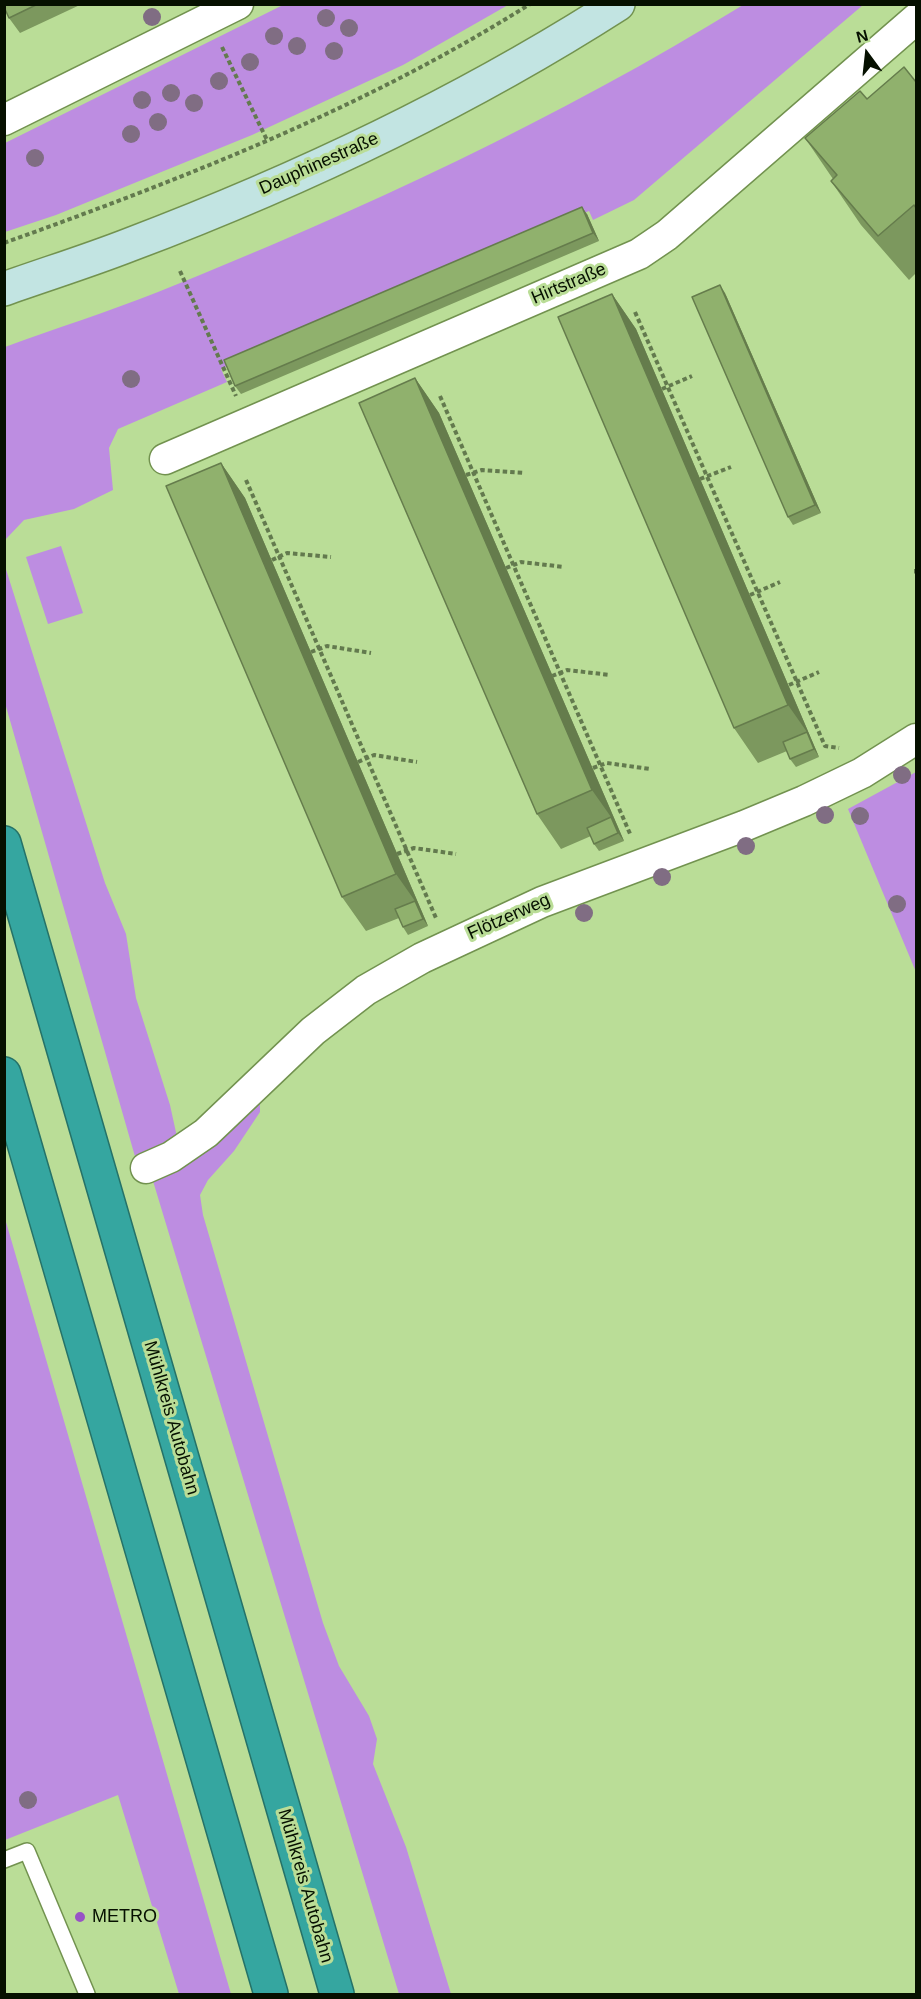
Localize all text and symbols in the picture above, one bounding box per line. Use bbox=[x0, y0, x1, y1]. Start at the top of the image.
north arrow bbox=[837, 24, 897, 84]
text: N bbox=[854, 26, 870, 46]
street label: Dauphinestraße bbox=[256, 128, 382, 200]
street label: Hirtstraße bbox=[528, 259, 610, 309]
street label: Flötzerweg bbox=[464, 889, 554, 945]
street label: Mühlkreis Autobahn bbox=[139, 1339, 203, 1497]
street label: Mühlkreis Autobahn bbox=[273, 1807, 337, 1965]
place label: METRO bbox=[92, 1906, 157, 1928]
marker: METRO bbox=[73, 1910, 87, 1924]

